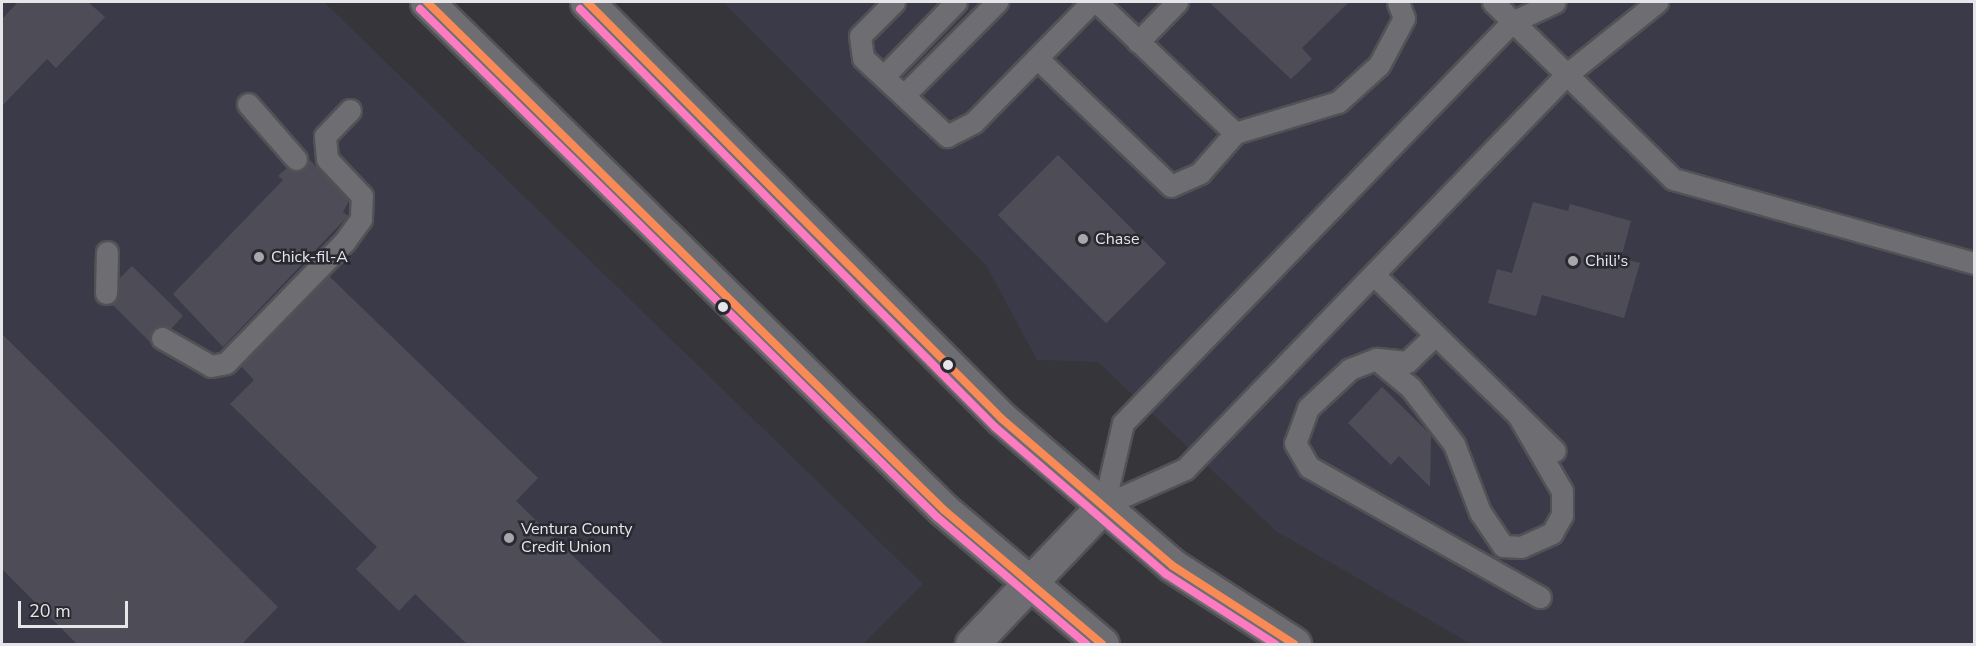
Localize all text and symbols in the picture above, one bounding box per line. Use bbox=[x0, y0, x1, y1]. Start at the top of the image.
place label: Chase bbox=[1095, 229, 1140, 249]
marker: Chase bbox=[1076, 232, 1090, 246]
place label: Chick-fil-A bbox=[271, 247, 348, 267]
marker: Chick-fil-A bbox=[252, 250, 266, 264]
place label: Chili's bbox=[1585, 251, 1628, 271]
marker: Chili's bbox=[1566, 254, 1580, 268]
unlabelled marker bbox=[717, 301, 729, 313]
unlabelled marker bbox=[942, 359, 954, 371]
place label: Ventura County Credit Union bbox=[521, 519, 633, 557]
marker: Ventura County Credit Union bbox=[502, 531, 516, 545]
scale bar bbox=[21, 589, 130, 627]
text: 20 m bbox=[29, 599, 71, 623]

